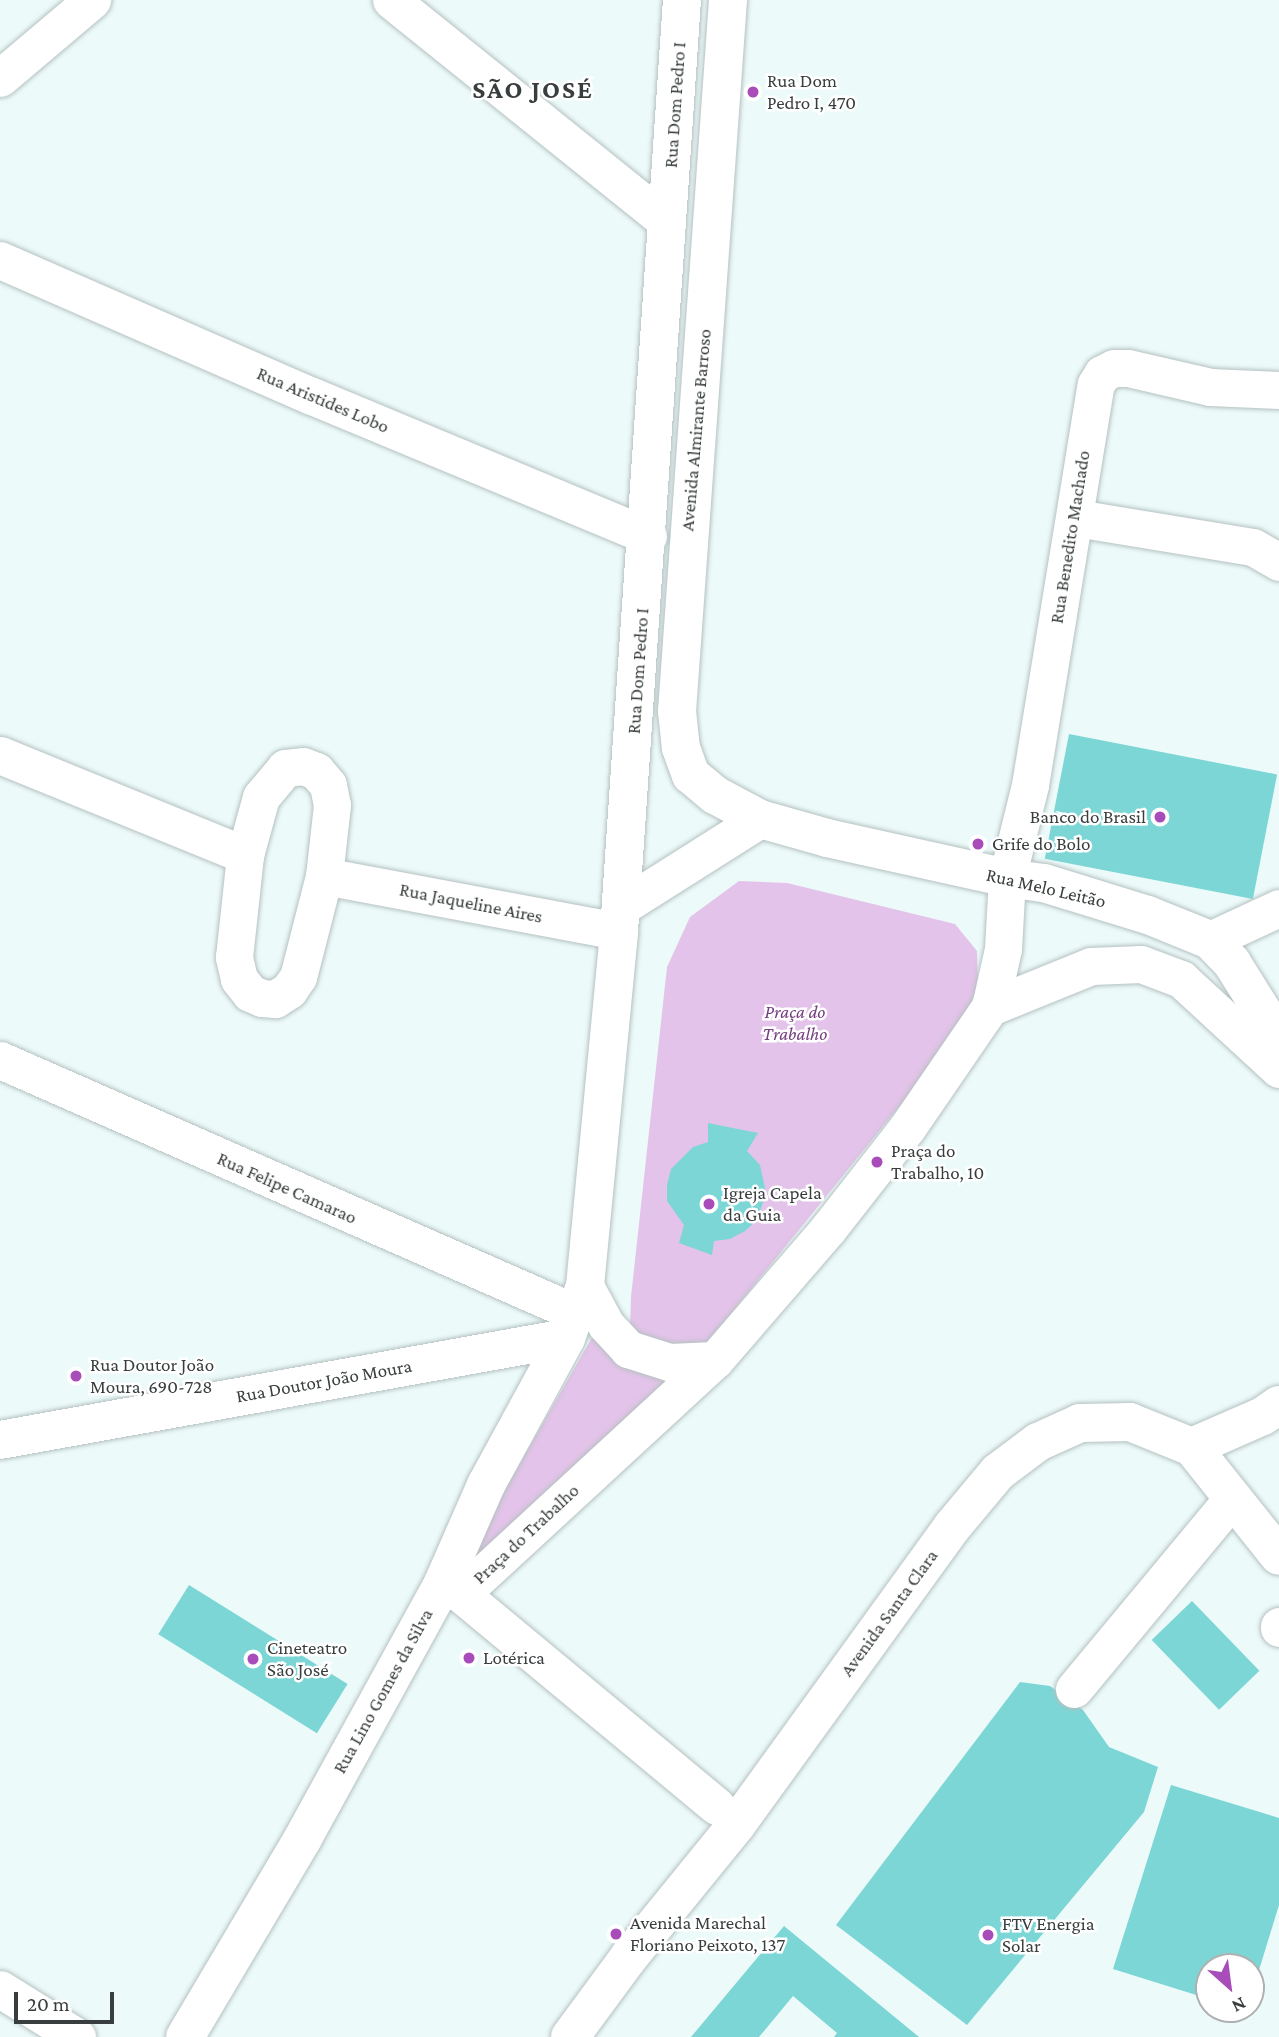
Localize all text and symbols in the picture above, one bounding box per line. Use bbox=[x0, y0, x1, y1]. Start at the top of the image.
street label: Rua Dom Pedro I bbox=[659, 41, 691, 169]
place label: Rua Dom Pedro I, 470 bbox=[767, 70, 856, 114]
district label: SÃO JOSÉ bbox=[473, 74, 593, 106]
marker: Rua Dom Pedro I, 470 bbox=[745, 84, 761, 100]
street label: Avenida Almirante Barroso bbox=[676, 328, 716, 532]
street label: Rua Aristides Lobo bbox=[253, 362, 393, 438]
street label: Rua Benedito Machado bbox=[1045, 449, 1095, 625]
street label: Rua Dom Pedro I bbox=[622, 607, 654, 735]
place label: Banco do Brasil bbox=[1030, 806, 1146, 828]
marker: Banco do Brasil bbox=[1152, 809, 1168, 825]
place label: Grife do Bolo bbox=[992, 833, 1090, 855]
marker: Grife do Bolo bbox=[970, 836, 986, 852]
street label: Rua Melo Leitão bbox=[984, 863, 1108, 913]
street label: Rua Jaqueline Aires bbox=[398, 878, 544, 928]
park label: Praça do Trabalho bbox=[763, 1001, 827, 1045]
place label: Praça do Trabalho, 10 bbox=[891, 1140, 984, 1184]
street label: Rua Felipe Camarao bbox=[214, 1147, 360, 1229]
marker: Praça do Trabalho, 10 bbox=[869, 1154, 885, 1170]
place label: Igreja Capela da Guia bbox=[723, 1182, 822, 1226]
marker: Igreja Capela da Guia bbox=[701, 1196, 717, 1212]
place label: Rua Doutor João Moura, 690-728 bbox=[90, 1354, 214, 1398]
street label: Rua Doutor João Moura bbox=[234, 1354, 414, 1408]
marker: Rua Doutor João Moura, 690-728 bbox=[68, 1368, 84, 1384]
street label: Praça do Trabalho bbox=[468, 1479, 584, 1589]
street label: Avenida Santa Clara bbox=[835, 1545, 943, 1681]
street label: Rua Lino Gomes da Silva bbox=[328, 1605, 438, 1777]
place label: Cineteatro São José bbox=[267, 1637, 347, 1681]
place label: Lotérica bbox=[483, 1647, 545, 1669]
marker: Lotérica bbox=[461, 1650, 477, 1666]
marker: Cineteatro São José bbox=[245, 1651, 261, 1667]
place label: Avenida Marechal Floriano Peixoto, 137 bbox=[630, 1912, 785, 1956]
place label: FTV Energia Solar bbox=[1002, 1913, 1094, 1957]
marker: Avenida Marechal Floriano Peixoto, 137 bbox=[608, 1926, 624, 1942]
marker: FTV Energia Solar bbox=[980, 1927, 996, 1943]
north arrow bbox=[1195, 1953, 1265, 2023]
scale bar bbox=[18, 1978, 117, 2022]
text: 20 m bbox=[27, 1992, 70, 2016]
text: N bbox=[1229, 1993, 1250, 2018]

